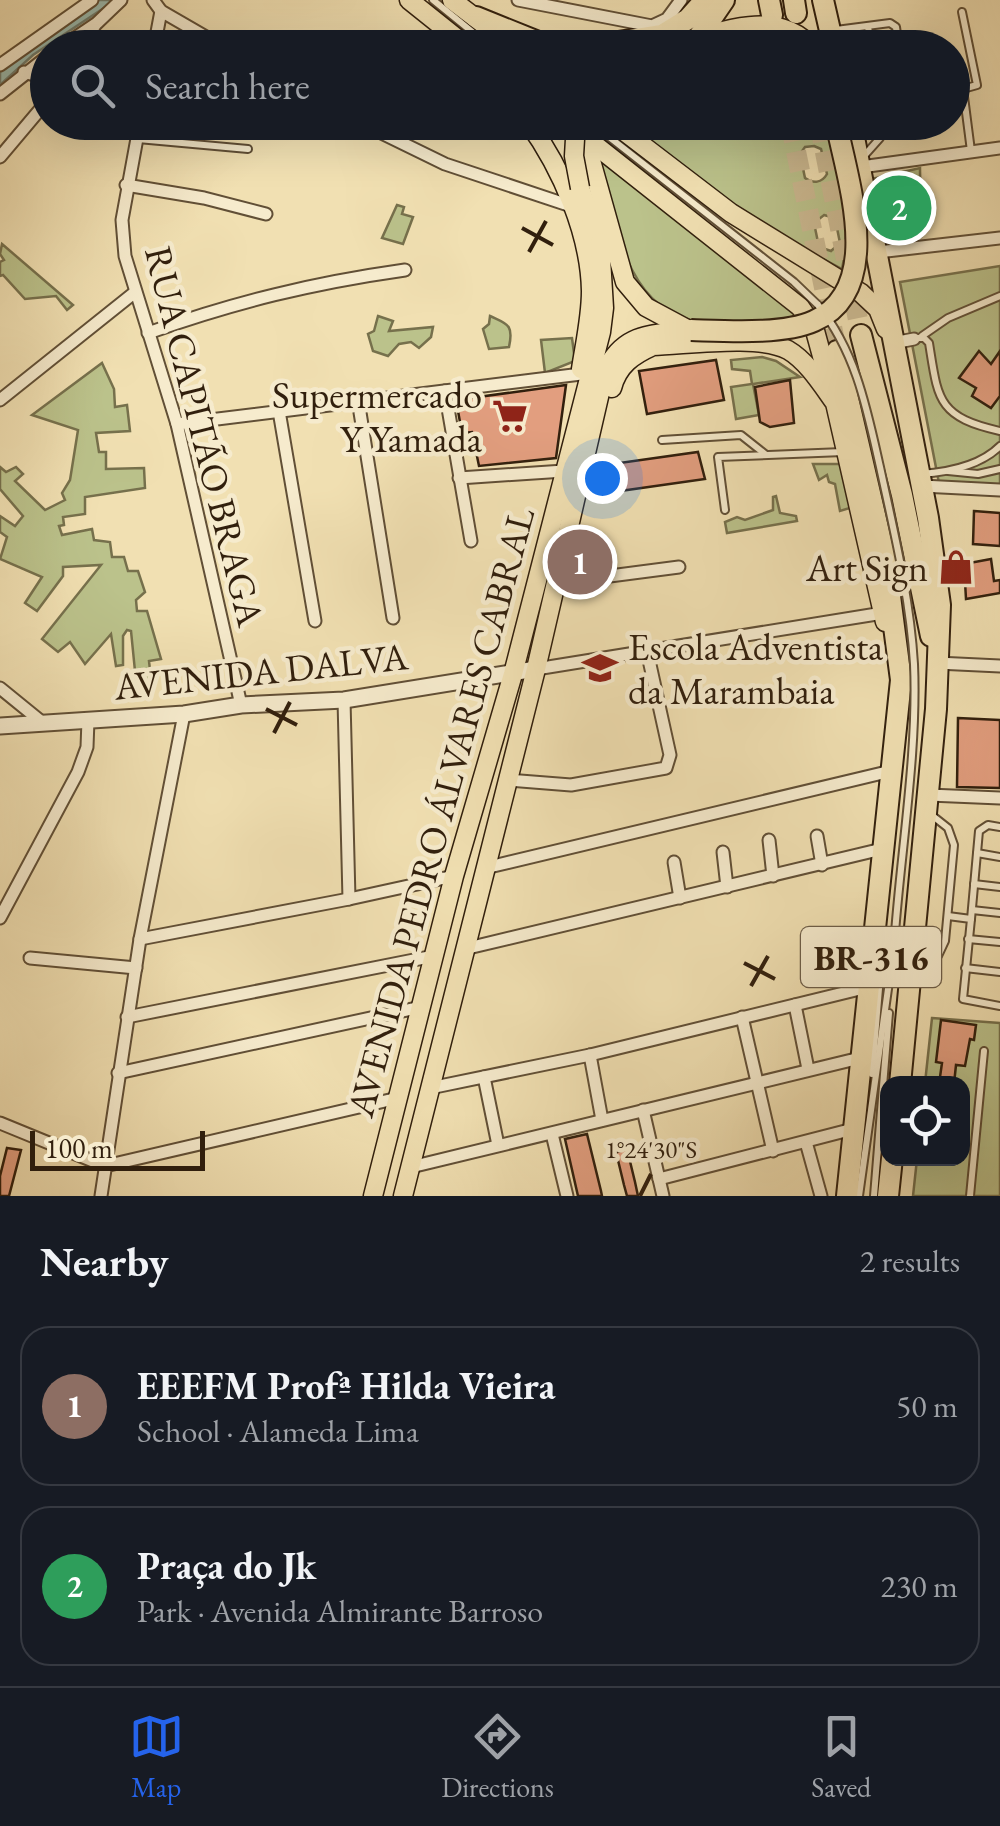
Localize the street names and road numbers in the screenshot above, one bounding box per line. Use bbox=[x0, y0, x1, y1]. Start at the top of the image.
street label: RUA CAPITÃO BRAGA bbox=[134, 241, 276, 632]
street label: AVENIDA PEDRO ÁLVARES CABRAL bbox=[335, 502, 545, 1123]
street label: AVENIDA DALVA bbox=[111, 631, 411, 711]
road number: BR-316 bbox=[801, 927, 941, 987]

